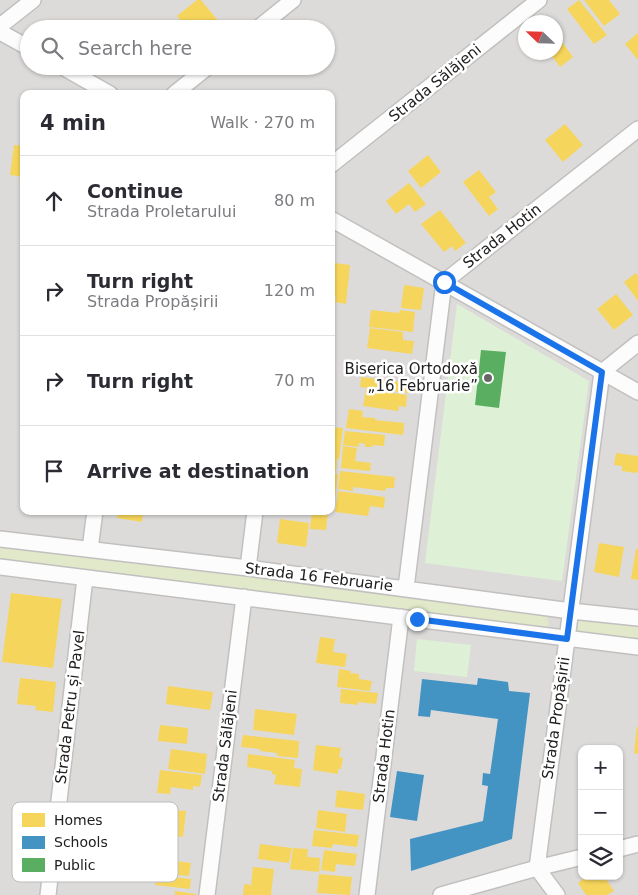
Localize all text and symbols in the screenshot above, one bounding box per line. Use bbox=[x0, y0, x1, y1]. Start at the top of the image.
north arrow bbox=[518, 15, 563, 60]
search box bbox=[20, 20, 335, 75]
icon: search bbox=[38, 34, 66, 62]
text: Search here bbox=[78, 37, 192, 59]
street label: Strada Sălăjeni bbox=[385, 40, 485, 126]
text: 4 min bbox=[40, 111, 106, 135]
text: Walk · 270 m bbox=[210, 113, 315, 132]
text: Continue bbox=[87, 180, 183, 202]
icon: ahead bbox=[40, 187, 68, 215]
text: 80 m bbox=[274, 191, 315, 210]
street label: Strada Hotin bbox=[459, 200, 545, 272]
text: Strada Proletarului bbox=[87, 202, 236, 221]
text: Turn right bbox=[87, 270, 193, 292]
route start bbox=[433, 271, 456, 294]
icon: right bbox=[40, 277, 68, 305]
text: 120 m bbox=[264, 281, 315, 300]
text: Strada Propășirii bbox=[87, 292, 218, 311]
place label: Biserica Ortodoxă „16 Februarie” bbox=[345, 360, 478, 395]
icon: right bbox=[40, 367, 68, 395]
text: Turn right bbox=[87, 370, 193, 392]
text: 70 m bbox=[274, 371, 315, 390]
marker: Biserica Ortodoxă „16 Februarie” bbox=[482, 372, 494, 384]
icon: arrive bbox=[40, 457, 68, 485]
text: Arrive at destination bbox=[87, 460, 309, 482]
street label: Strada 16 Februarie bbox=[244, 559, 394, 595]
route end bbox=[406, 608, 429, 631]
street label: Strada Petru și Pavel bbox=[52, 629, 88, 785]
street label: Strada Propășirii bbox=[539, 656, 573, 780]
street label: Strada Sălăjeni bbox=[209, 689, 241, 803]
street label: Strada Hotin bbox=[369, 708, 399, 804]
map controls bbox=[578, 745, 623, 880]
button: + bbox=[578, 745, 623, 790]
button: − bbox=[578, 790, 623, 835]
legend bbox=[12, 802, 178, 882]
text: Homes bbox=[54, 812, 103, 828]
text: Schools bbox=[54, 834, 108, 850]
button: layers bbox=[578, 835, 623, 880]
text: Public bbox=[54, 857, 95, 873]

